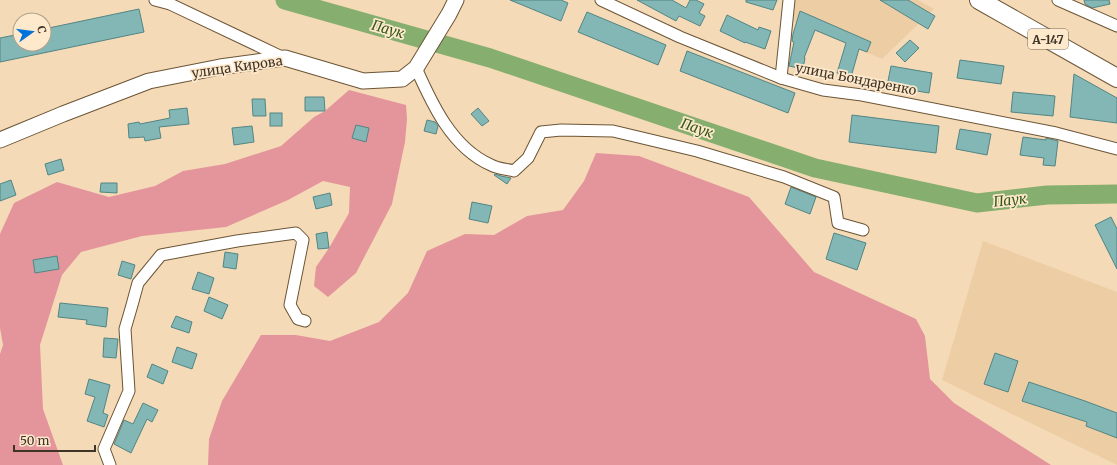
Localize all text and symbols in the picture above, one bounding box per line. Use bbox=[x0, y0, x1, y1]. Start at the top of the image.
north arrow bbox=[12, 12, 52, 52]
water label: Паук bbox=[370, 16, 407, 42]
text: С bbox=[34, 24, 49, 35]
road number: А-147 bbox=[1028, 29, 1068, 49]
street label: улица Кирова bbox=[190, 52, 284, 82]
street label: улица Бондаренко bbox=[794, 59, 918, 99]
water label: Паук bbox=[678, 114, 716, 142]
water label: Паук bbox=[993, 189, 1028, 211]
scale bar bbox=[14, 427, 95, 453]
text: 50 m bbox=[20, 433, 49, 448]

